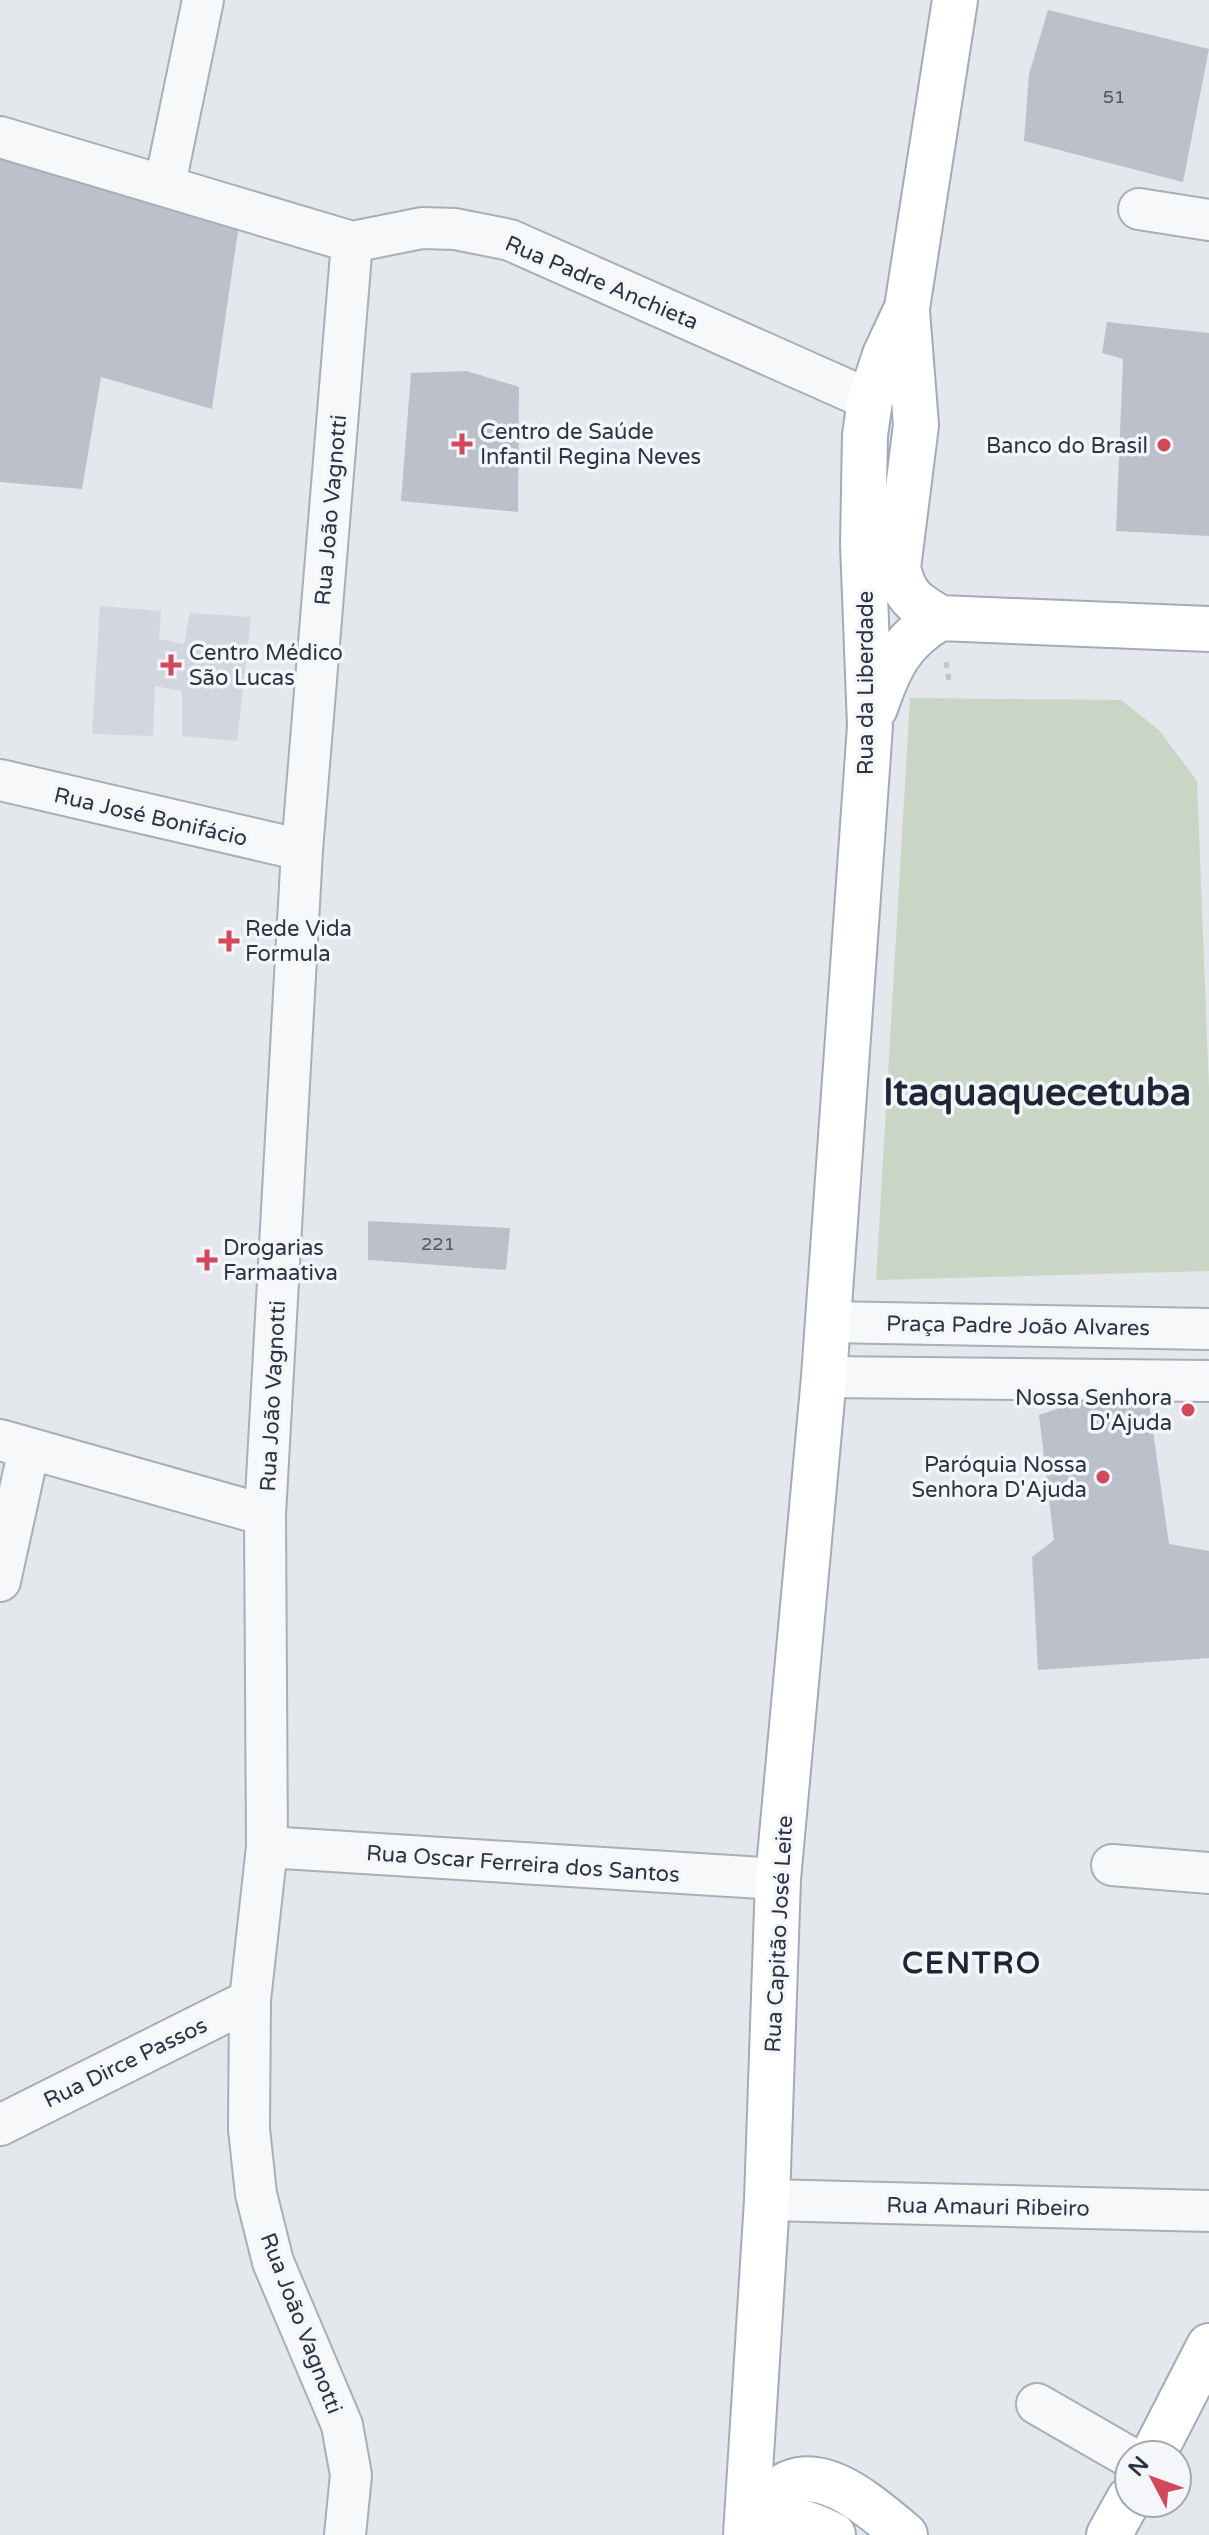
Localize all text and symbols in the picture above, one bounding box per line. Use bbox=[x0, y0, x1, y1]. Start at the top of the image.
house number: 51 bbox=[1103, 86, 1125, 108]
street label: Rua Padre Anchieta bbox=[501, 230, 702, 335]
street label: Rua João Vagnotti bbox=[310, 414, 352, 607]
place label: Centro de Saúde Infantil Regina Neves bbox=[480, 419, 701, 470]
marker: Centro de Saúde Infantil Regina Neves bbox=[451, 433, 473, 455]
place label: Banco do Brasil bbox=[986, 433, 1148, 459]
marker: Banco do Brasil bbox=[1155, 436, 1173, 454]
street label: Rua da Liberdade bbox=[853, 591, 879, 775]
place label: Centro Médico São Lucas bbox=[189, 640, 343, 691]
marker: Centro Médico São Lucas bbox=[160, 654, 182, 676]
street label: Rua José Bonifácio bbox=[51, 782, 250, 852]
place label: Rede Vida Formula bbox=[245, 916, 352, 967]
marker: Rede Vida Formula bbox=[220, 932, 238, 950]
district label: Itaquaquecetuba bbox=[883, 1070, 1191, 1116]
house number: 221 bbox=[421, 1233, 455, 1255]
place label: Drogarias Farmaativa bbox=[223, 1235, 338, 1286]
marker: Drogarias Farmaativa bbox=[198, 1251, 216, 1269]
street label: Rua João Vagnotti bbox=[255, 1300, 291, 1492]
street label: Praça Padre João Alvares bbox=[886, 1311, 1150, 1341]
place label: Nossa Senhora D'Ajuda bbox=[1015, 1385, 1172, 1436]
marker: Nossa Senhora D'Ajuda bbox=[1179, 1401, 1197, 1419]
place label: Paróquia Nossa Senhora D'Ajuda bbox=[911, 1452, 1087, 1503]
marker: Paróquia Nossa Senhora D'Ajuda bbox=[1094, 1468, 1112, 1486]
street label: Rua Capitão José Leite bbox=[760, 1815, 798, 2053]
street label: Rua Oscar Ferreira dos Santos bbox=[365, 1840, 681, 1888]
district label: CENTRO bbox=[902, 1945, 1042, 1982]
street label: Rua Dirce Passos bbox=[40, 2012, 211, 2114]
street label: Rua Amauri Ribeiro bbox=[886, 2192, 1090, 2222]
street label: Rua João Vagnotti bbox=[255, 2229, 348, 2417]
north arrow bbox=[1113, 2439, 1193, 2519]
text: N bbox=[1123, 2451, 1154, 2482]

